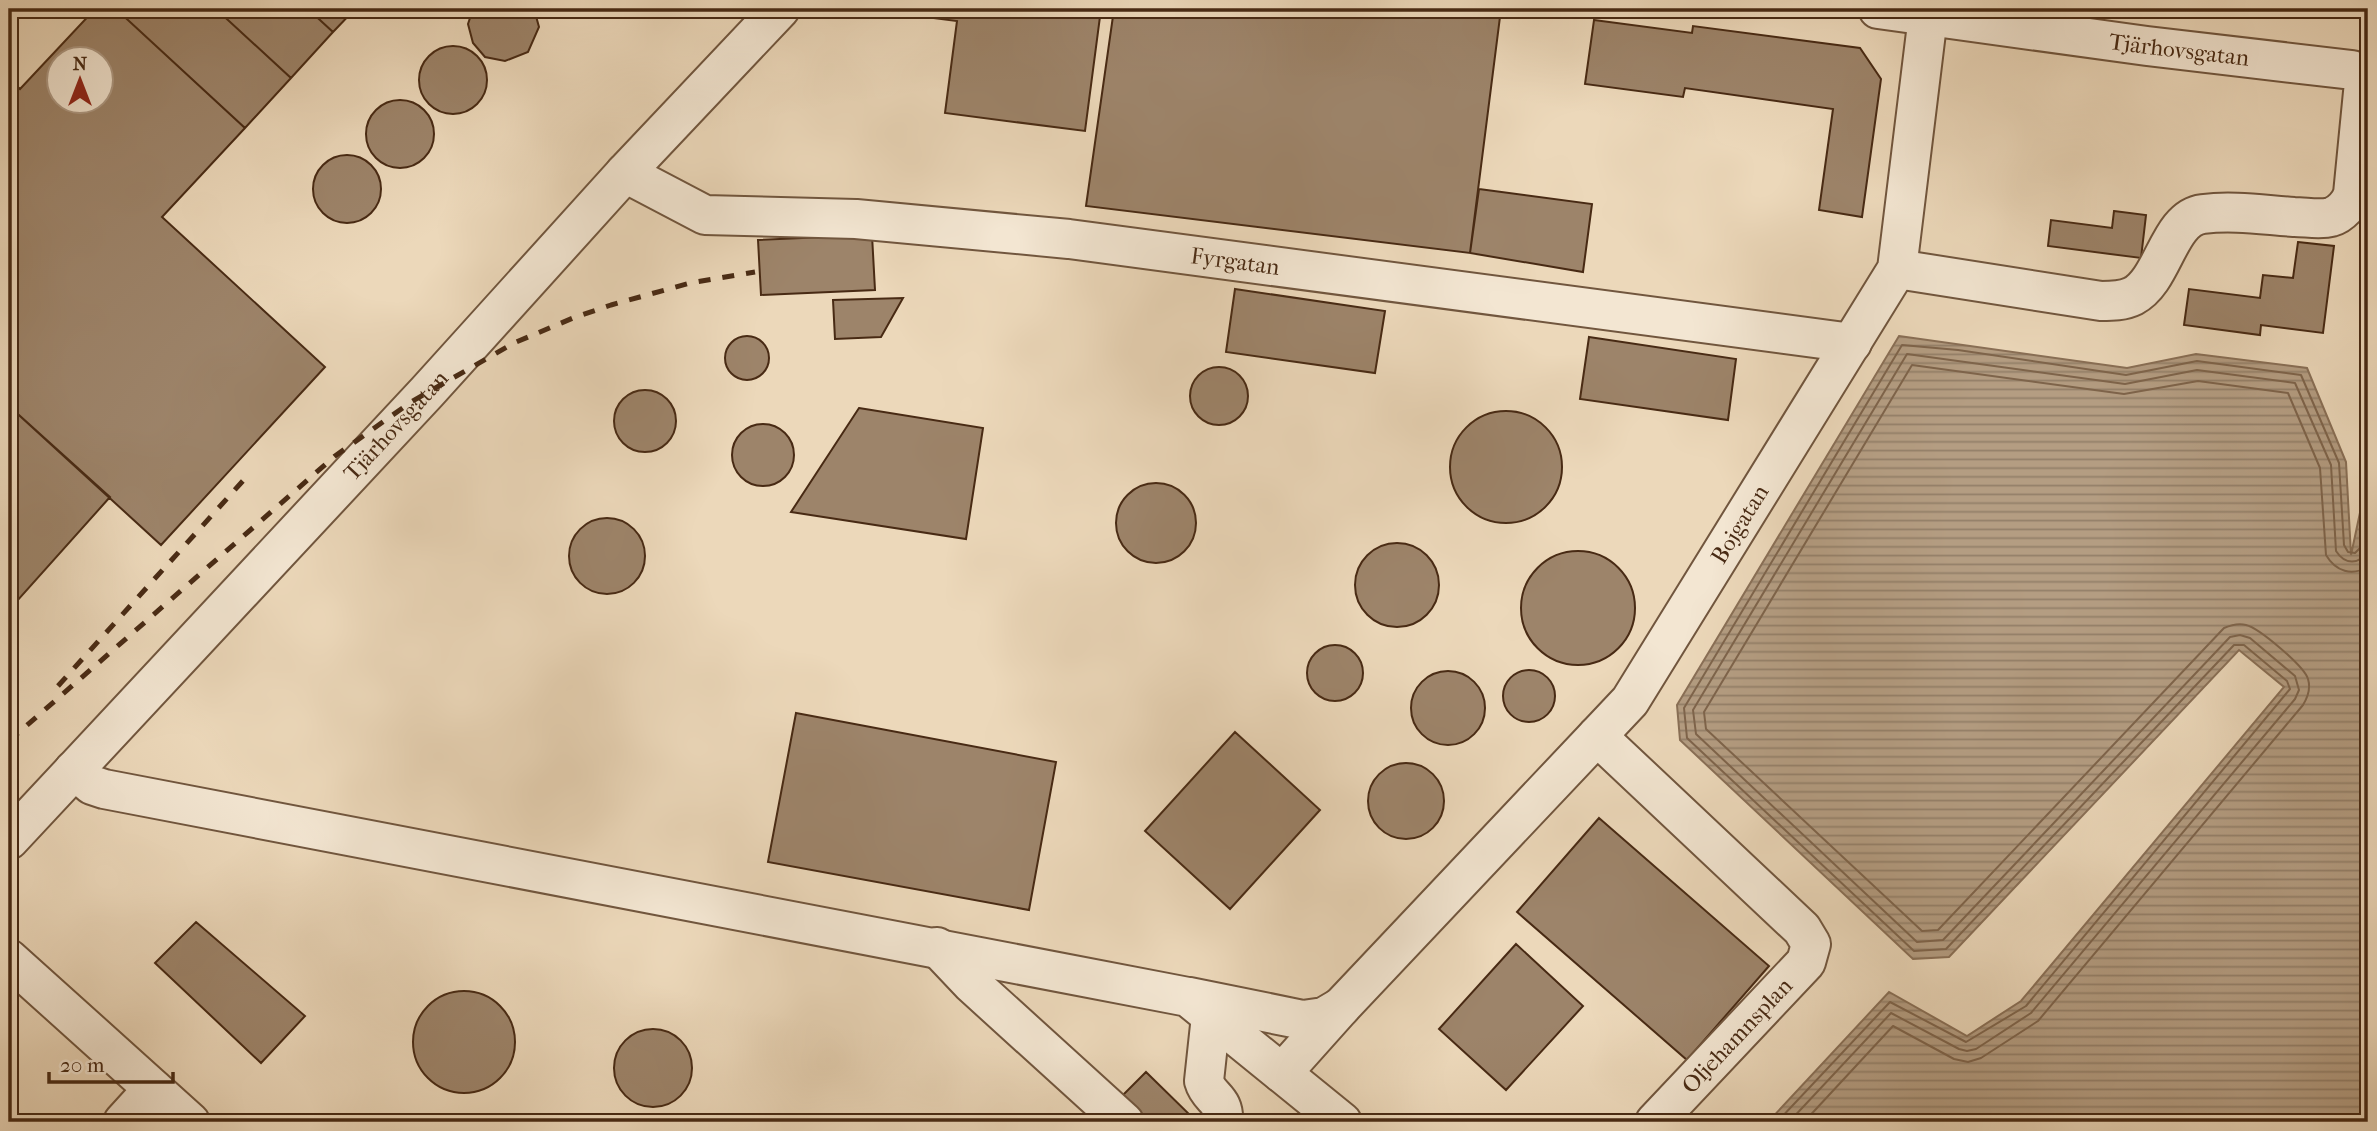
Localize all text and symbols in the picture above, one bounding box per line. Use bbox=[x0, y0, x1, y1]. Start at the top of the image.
street label: Tjärhovsgatan bbox=[2107, 28, 2251, 72]
north arrow bbox=[46, 46, 116, 116]
text: N bbox=[73, 53, 88, 75]
street label: Fyrgatan bbox=[1189, 242, 1282, 281]
street label: Tjärhovsgatan bbox=[338, 364, 454, 486]
street label: Bojgatan bbox=[1705, 479, 1775, 569]
street label: Oljehamnsplan bbox=[1676, 972, 1798, 1099]
scale bar bbox=[49, 1040, 173, 1084]
text: 20 m bbox=[60, 1053, 105, 1077]

